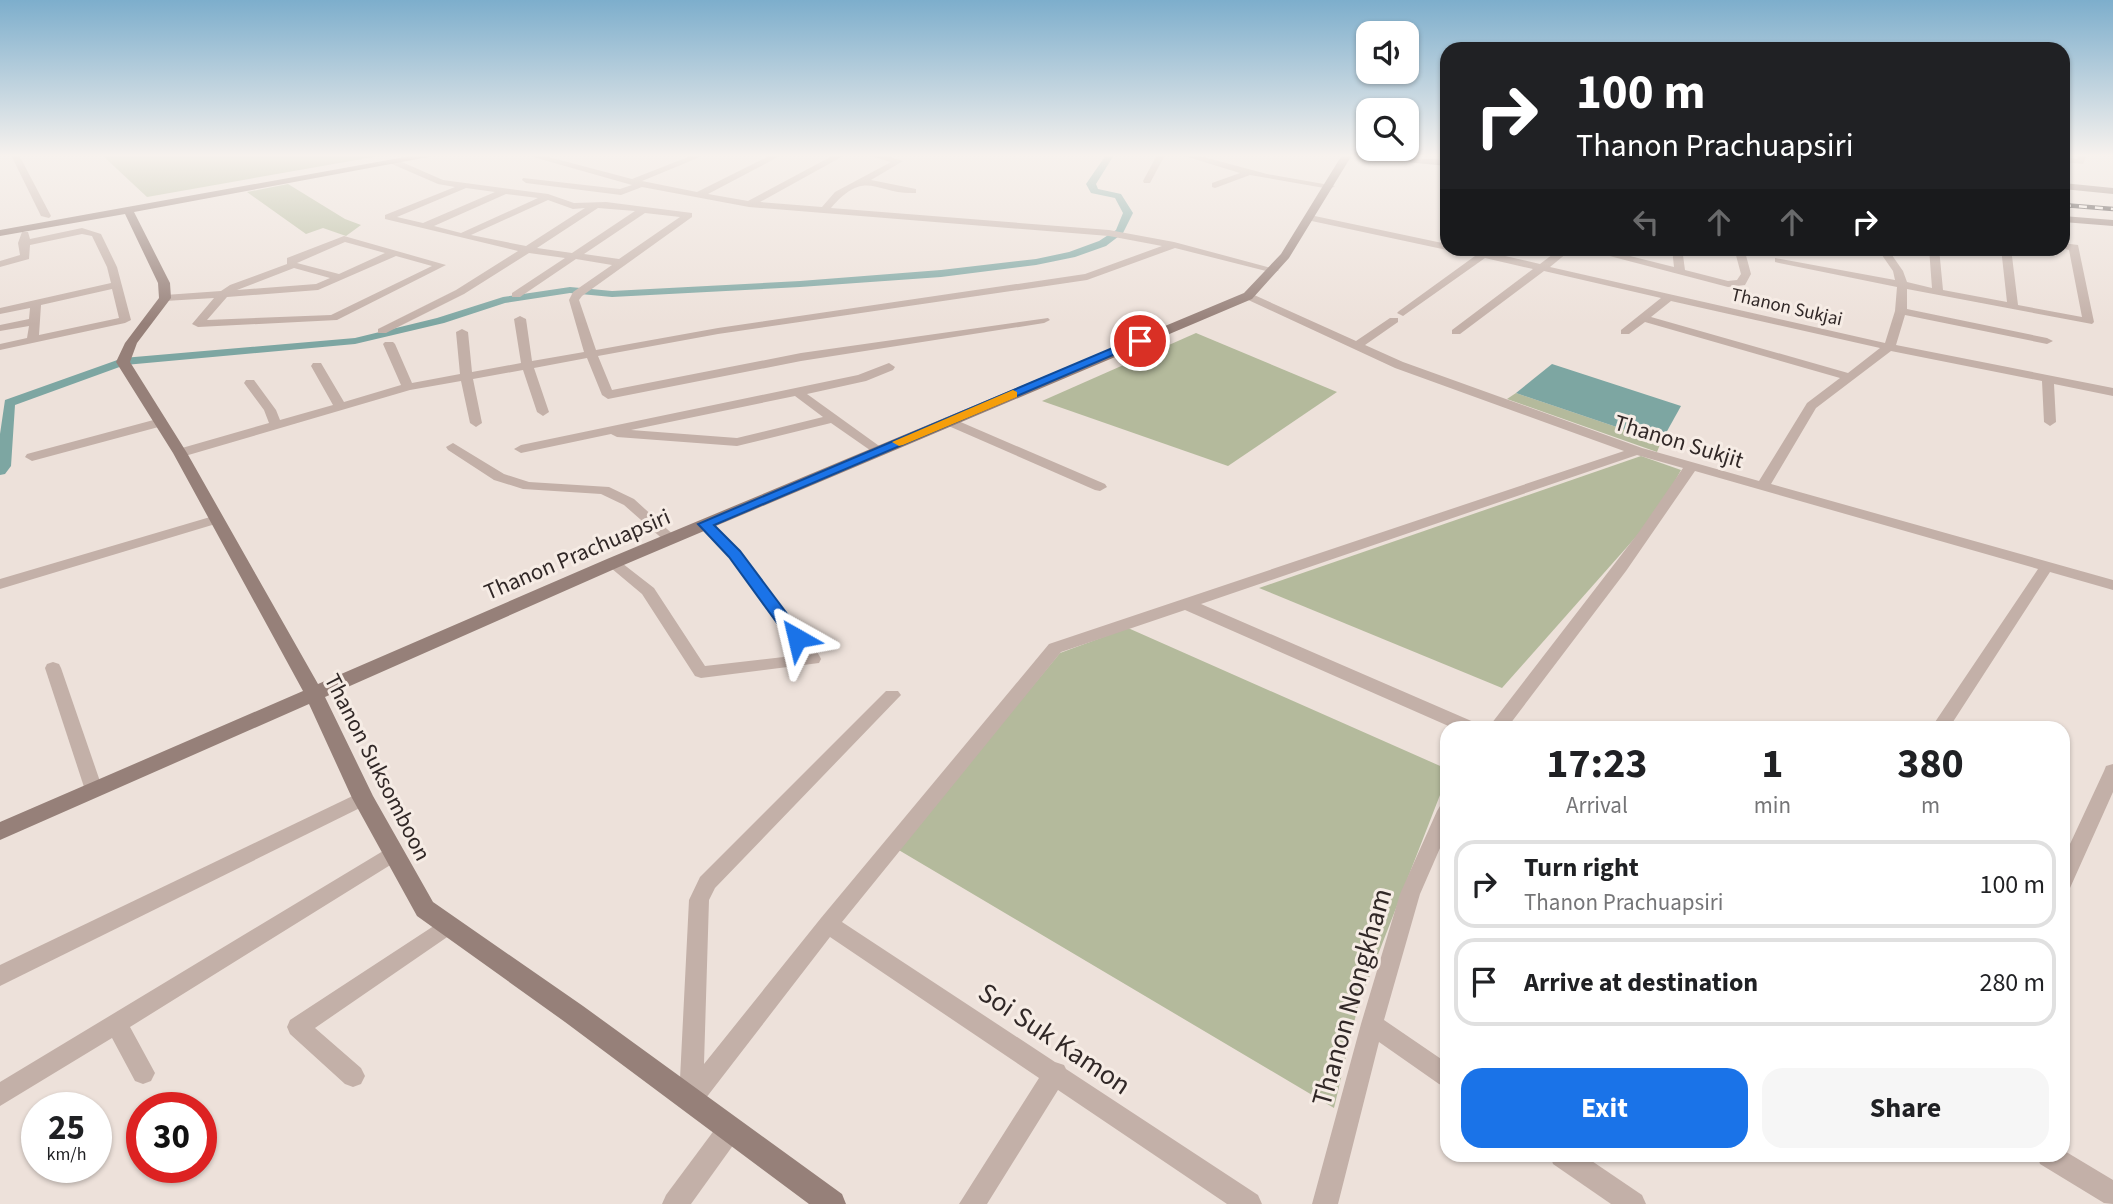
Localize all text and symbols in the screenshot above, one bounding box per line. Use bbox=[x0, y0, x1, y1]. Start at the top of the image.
map controls bbox=[1356, 21, 1419, 161]
button: sound bbox=[1356, 21, 1419, 84]
text: 100 m bbox=[1576, 58, 1705, 128]
icon: right bbox=[1461, 70, 1552, 161]
button: search bbox=[1356, 98, 1419, 161]
text: Thanon Prachuapsiri bbox=[1576, 123, 1854, 169]
icon: left bbox=[1627, 203, 1665, 241]
icon: ahead bbox=[1700, 203, 1738, 241]
icon: ahead bbox=[1773, 203, 1811, 241]
icon: right bbox=[1846, 203, 1884, 241]
street label: Thanon Sukjai bbox=[1728, 282, 1845, 333]
pin bbox=[1110, 311, 1170, 371]
icon: arrive bbox=[1121, 322, 1159, 360]
street label: Thanon Sukjit bbox=[1610, 406, 1748, 477]
street label: Thanon Prachuapsiri bbox=[479, 500, 675, 609]
position arrow bbox=[760, 601, 834, 675]
street label: Thanon Suksomboon bbox=[316, 668, 439, 867]
text: 17:23 bbox=[1546, 734, 1648, 794]
text: 1 bbox=[1761, 734, 1783, 794]
text: 380 bbox=[1897, 734, 1964, 794]
text: Arrival bbox=[1566, 789, 1628, 822]
text: min bbox=[1754, 789, 1791, 822]
text: m bbox=[1921, 789, 1940, 822]
text: Turn right bbox=[1524, 849, 1639, 886]
icon: right bbox=[1465, 865, 1503, 903]
text: 100 m bbox=[1979, 866, 2045, 903]
street label: Thanon Nongkham bbox=[1302, 884, 1402, 1111]
text: Thanon Prachuapsiri bbox=[1524, 886, 1723, 919]
icon: arrive bbox=[1465, 963, 1503, 1001]
text: Arrive at destination bbox=[1524, 964, 1758, 1001]
text: 280 m bbox=[1979, 964, 2045, 1001]
street label: Soi Suk Kamon bbox=[970, 973, 1139, 1105]
button: Exit bbox=[1461, 1068, 1748, 1148]
button: Share bbox=[1762, 1068, 2049, 1148]
speed limit sign: 30 bbox=[126, 1092, 217, 1183]
text: 25 bbox=[48, 1103, 85, 1153]
text: km/h bbox=[47, 1142, 86, 1167]

